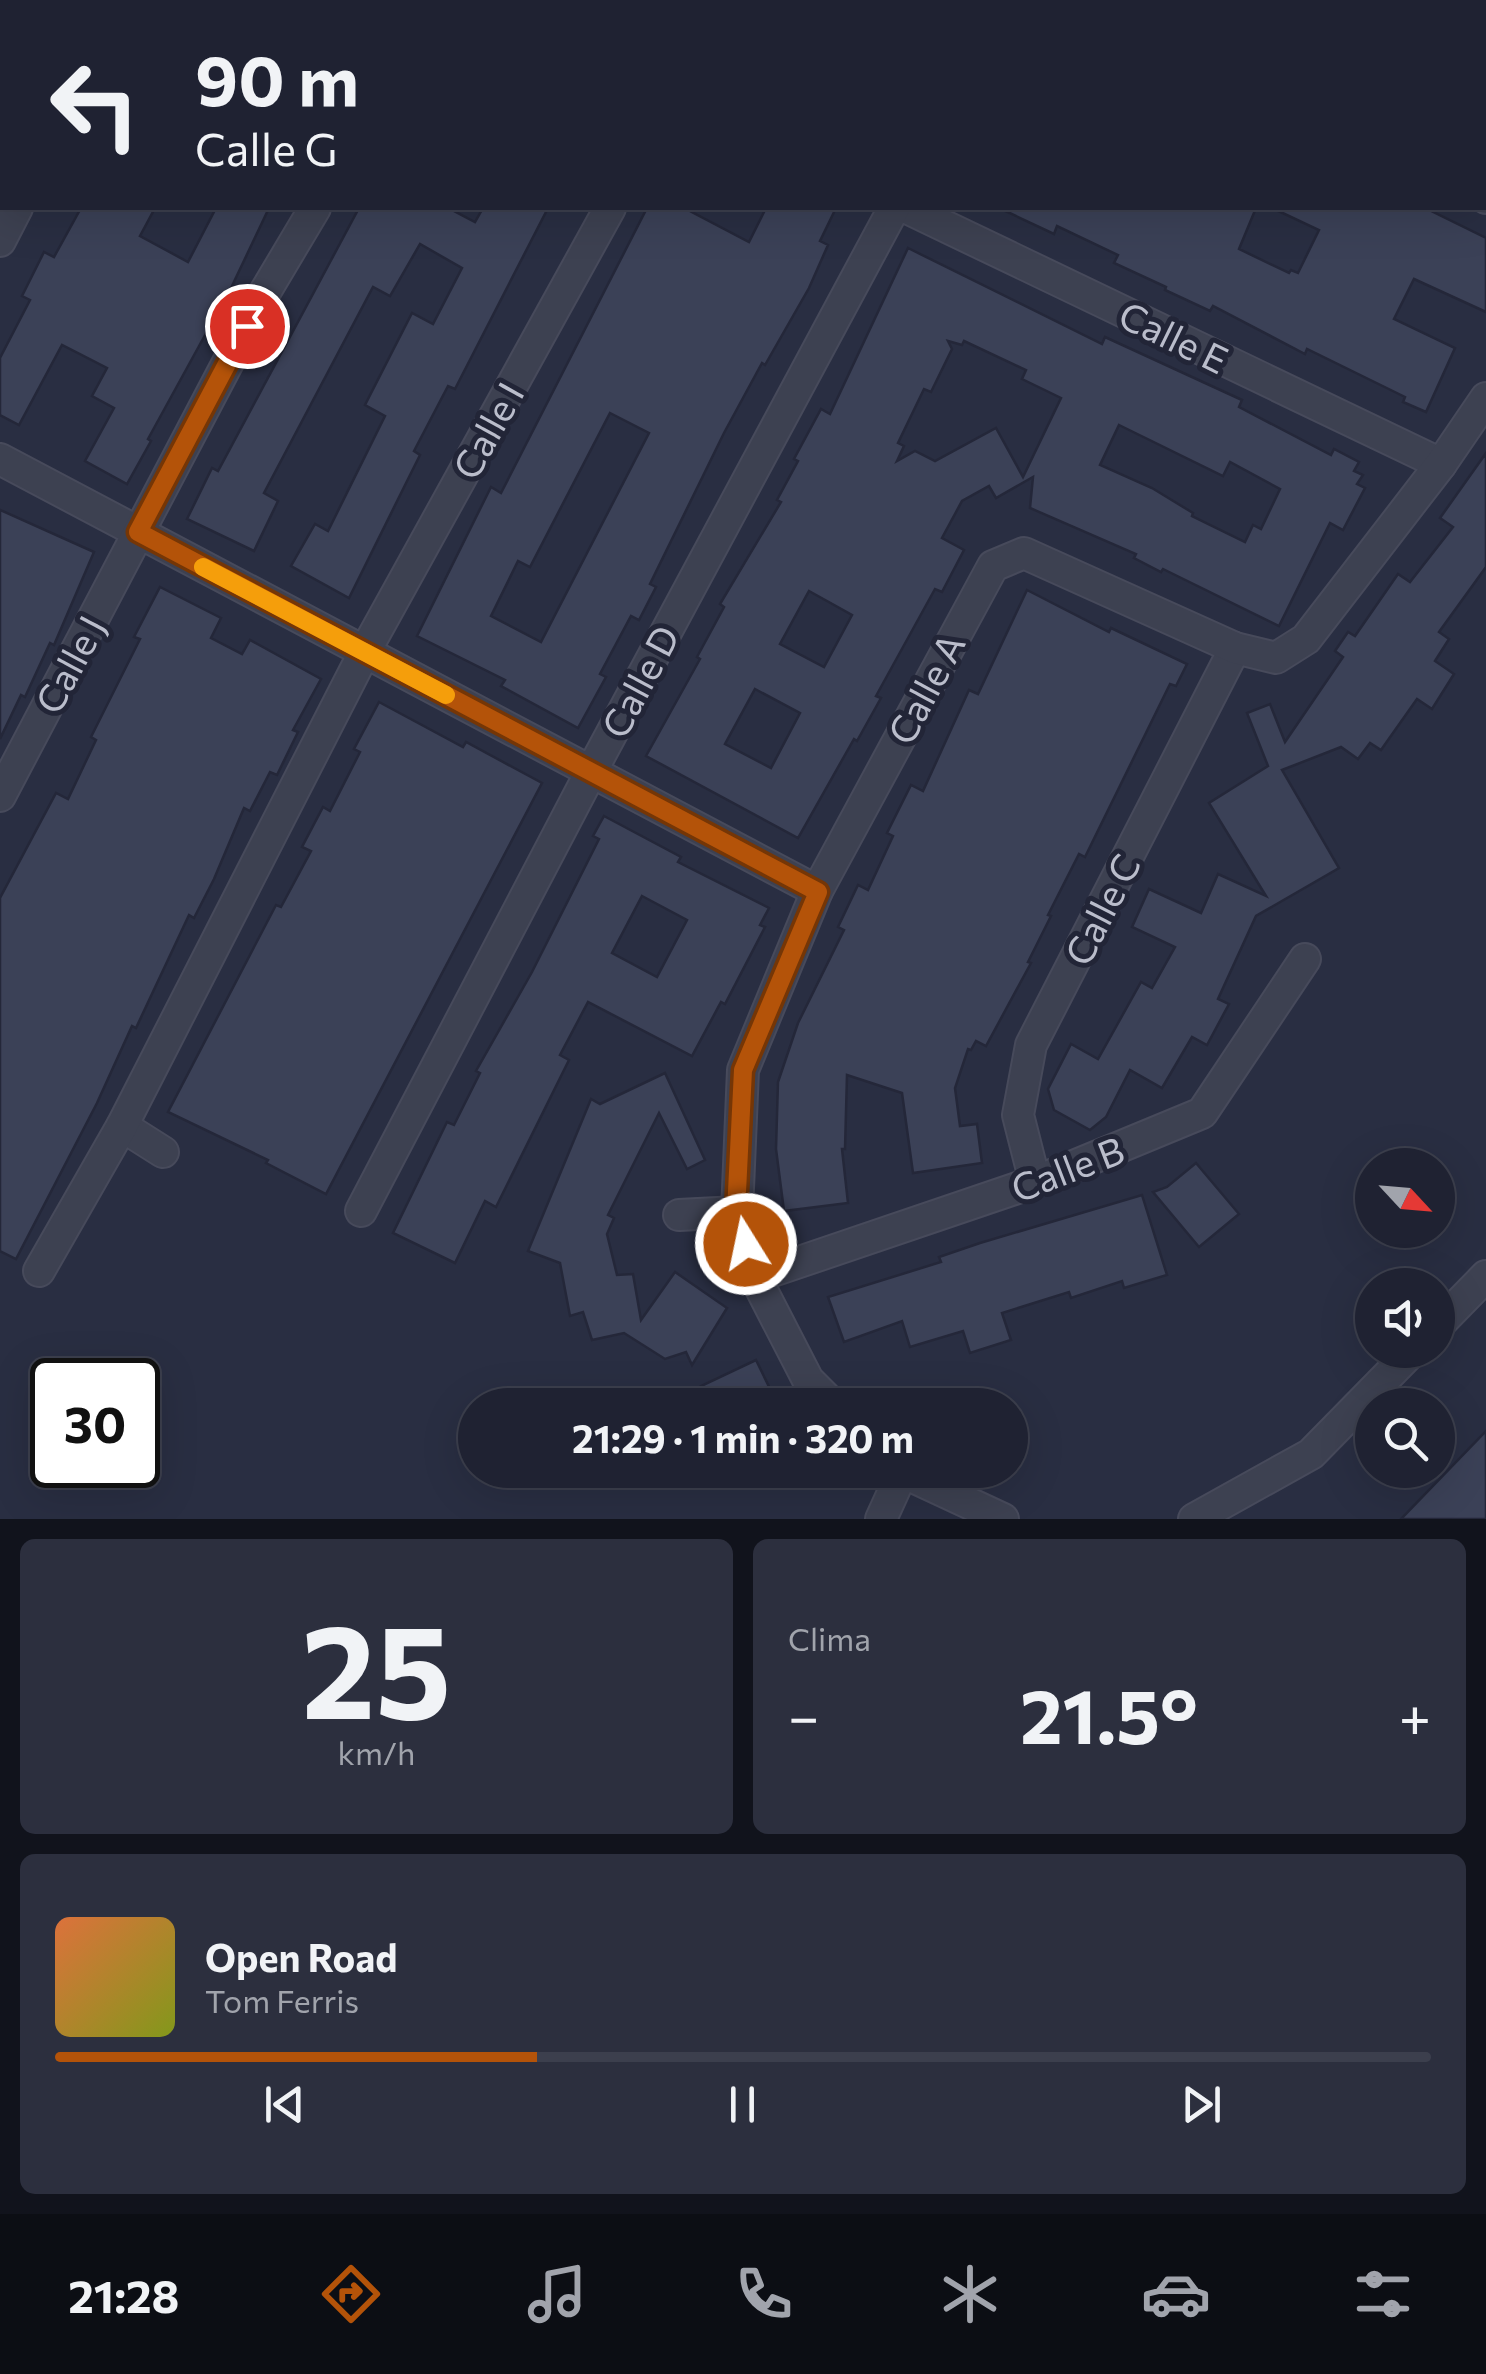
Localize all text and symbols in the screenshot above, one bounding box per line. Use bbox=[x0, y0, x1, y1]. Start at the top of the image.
text: 90 m bbox=[195, 35, 359, 120]
icon: left bbox=[30, 40, 160, 170]
text: Calle G bbox=[195, 120, 338, 175]
pin bbox=[205, 284, 290, 369]
street label: Calle E bbox=[1112, 290, 1236, 382]
icon: arrive bbox=[220, 299, 275, 354]
street label: Calle I bbox=[441, 373, 533, 487]
street label: Calle J bbox=[24, 607, 114, 721]
street label: Calle D bbox=[590, 617, 688, 745]
street label: Calle A bbox=[876, 625, 974, 751]
street label: Calle C bbox=[1053, 846, 1149, 972]
street label: Calle B bbox=[1004, 1125, 1130, 1211]
north arrow bbox=[1355, 1148, 1455, 1248]
map controls bbox=[1355, 1148, 1455, 1488]
position arrow bbox=[694, 1192, 798, 1296]
button: sound bbox=[1355, 1268, 1455, 1368]
speed limit sign: 30 bbox=[30, 1358, 160, 1488]
button: search bbox=[1355, 1388, 1455, 1488]
text: 21:29 · 1 min · 320 m bbox=[572, 1414, 914, 1461]
text: 25 bbox=[302, 1587, 451, 1746]
text: Clima bbox=[788, 1618, 871, 1658]
text: 21.5° bbox=[1020, 1668, 1198, 1759]
text: − bbox=[788, 1681, 819, 1748]
text: + bbox=[1399, 1681, 1431, 1748]
text: km/h bbox=[338, 1732, 415, 1772]
text: Open Road bbox=[205, 1933, 398, 1980]
text: Tom Ferris bbox=[205, 1980, 359, 2020]
icon: previous bbox=[257, 2077, 312, 2132]
icon: pause bbox=[715, 2077, 770, 2132]
icon: next bbox=[1174, 2077, 1229, 2132]
icon: directions bbox=[316, 2259, 386, 2329]
icon: music bbox=[522, 2259, 592, 2329]
icon: phone bbox=[729, 2259, 799, 2329]
icon: climate bbox=[935, 2259, 1005, 2329]
icon: car bbox=[1141, 2259, 1211, 2329]
icon: filters bbox=[1348, 2259, 1418, 2329]
text: 21:28 bbox=[68, 2267, 179, 2322]

